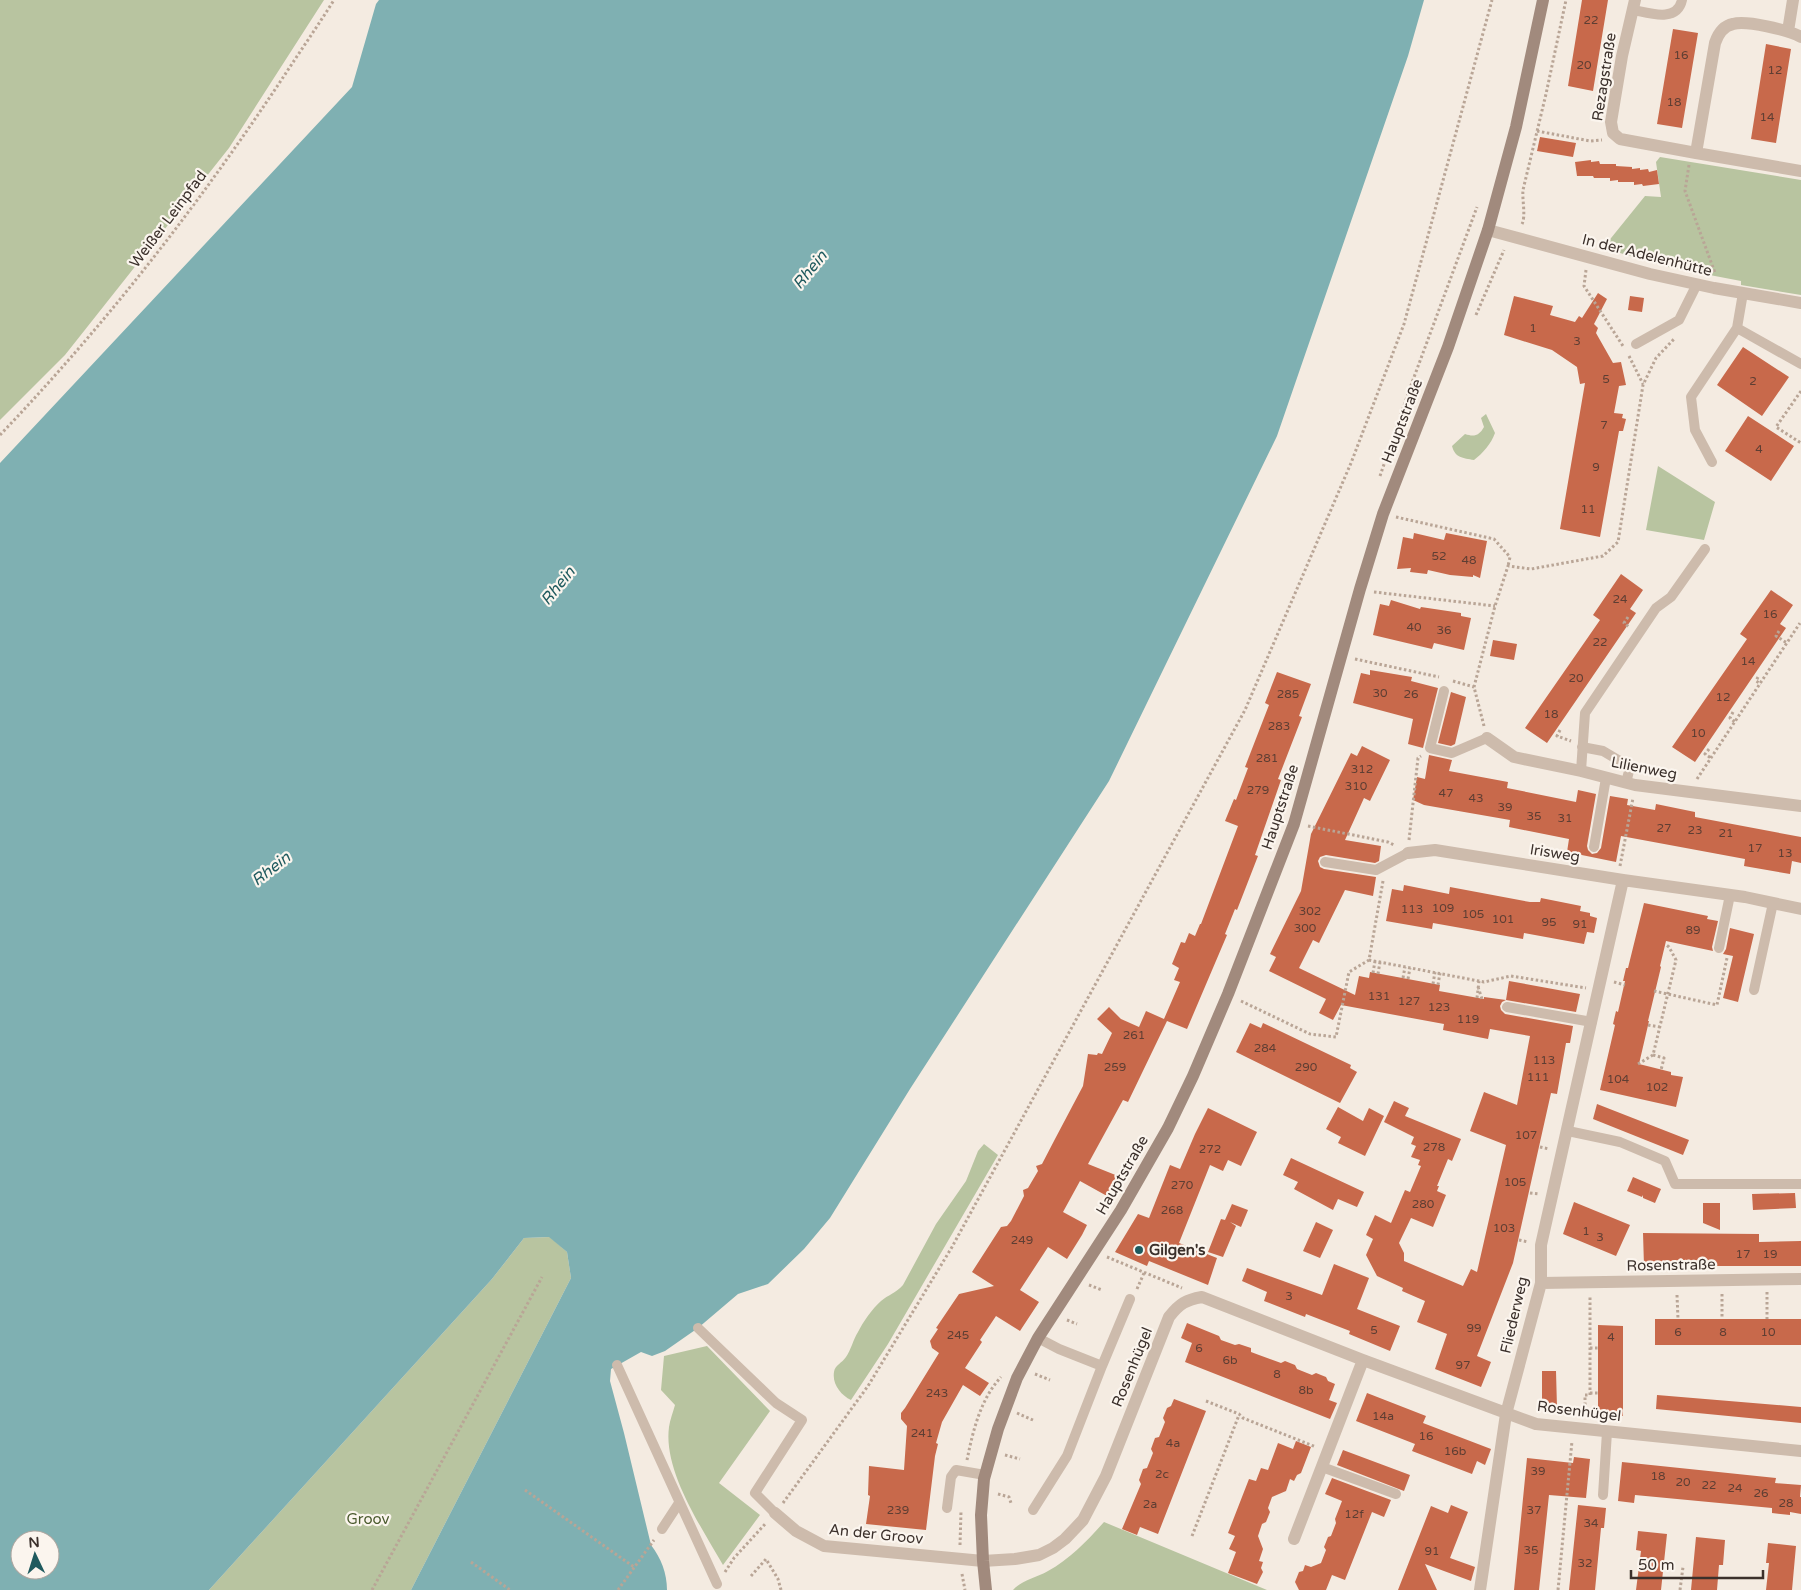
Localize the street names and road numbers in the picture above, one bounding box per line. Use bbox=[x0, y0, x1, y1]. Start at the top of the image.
street label: Rezagstraße bbox=[1588, 32, 1620, 122]
street label: Weißer Leinpfad bbox=[126, 167, 210, 271]
street label: In der Adelenhütte bbox=[1580, 230, 1714, 280]
street label: Hauptstraße bbox=[1378, 376, 1426, 466]
street label: Lilienweg bbox=[1609, 753, 1679, 783]
street label: Hauptstraße bbox=[1258, 762, 1302, 852]
street label: Irisweg bbox=[1529, 840, 1581, 866]
street label: Hauptstraße bbox=[1092, 1132, 1152, 1218]
street label: Rosenstraße bbox=[1626, 1255, 1716, 1275]
street label: Fliederweg bbox=[1496, 1275, 1532, 1355]
street label: Rosenhügel bbox=[1108, 1324, 1156, 1410]
street label: Rosenhügel bbox=[1536, 1397, 1622, 1425]
street label: An der Groov bbox=[828, 1520, 924, 1548]

